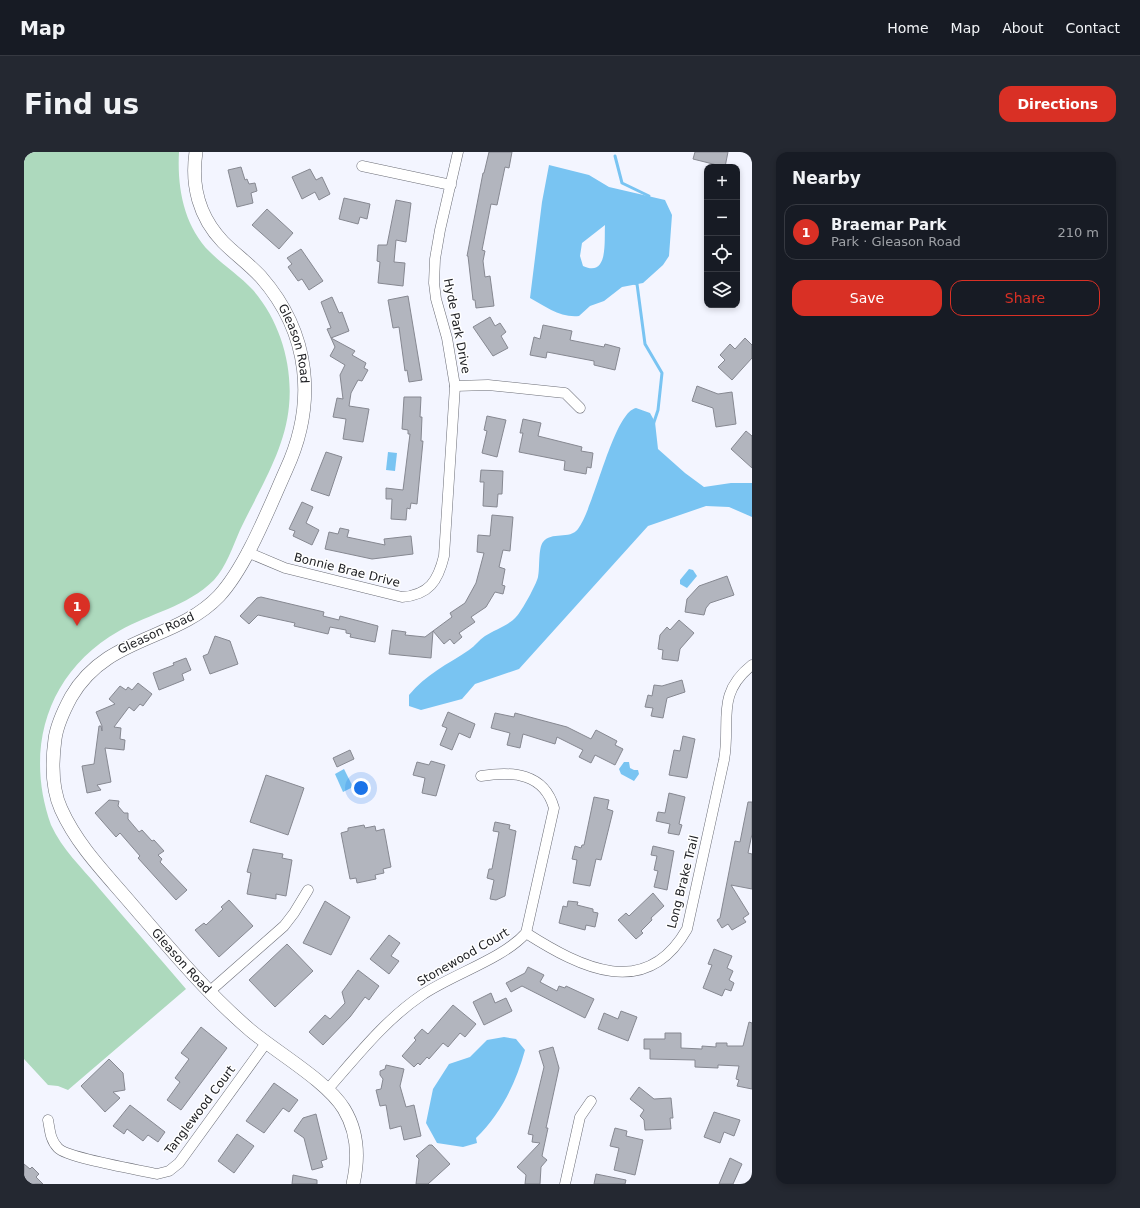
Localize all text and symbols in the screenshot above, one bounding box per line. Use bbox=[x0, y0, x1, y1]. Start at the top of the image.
text: Map bbox=[20, 17, 65, 39]
text: Home bbox=[887, 20, 929, 36]
text: Map bbox=[951, 20, 980, 36]
text: About bbox=[1002, 20, 1044, 36]
text: Contact bbox=[1066, 20, 1120, 36]
button: Directions bbox=[999, 86, 1116, 122]
text: Find us bbox=[24, 88, 139, 121]
map controls bbox=[704, 164, 740, 308]
button: + bbox=[704, 164, 740, 200]
text: Nearby bbox=[792, 168, 861, 188]
button: − bbox=[704, 200, 740, 236]
text: Braemar Park bbox=[831, 216, 947, 234]
text: 1 bbox=[801, 225, 811, 240]
text: 210 m bbox=[1057, 225, 1099, 240]
text: Park · Gleason Road bbox=[831, 234, 961, 249]
button: locate bbox=[704, 236, 740, 272]
button: layers bbox=[704, 272, 740, 308]
street label: Hyde Park Drive bbox=[441, 277, 473, 375]
button: Save bbox=[792, 280, 942, 316]
button: Share bbox=[950, 280, 1100, 316]
street label: Gleason Road bbox=[275, 301, 312, 384]
street label: Bonnie Brae Drive bbox=[292, 550, 402, 590]
pin: 1 bbox=[64, 593, 90, 626]
street label: Gleason Road bbox=[116, 609, 196, 657]
your location bbox=[351, 778, 371, 798]
street label: Long Brake Trail bbox=[665, 834, 701, 930]
street label: Stonewood Court bbox=[415, 925, 512, 989]
street label: Gleason Road bbox=[149, 926, 214, 996]
street label: Tanglewood Court bbox=[161, 1063, 238, 1158]

